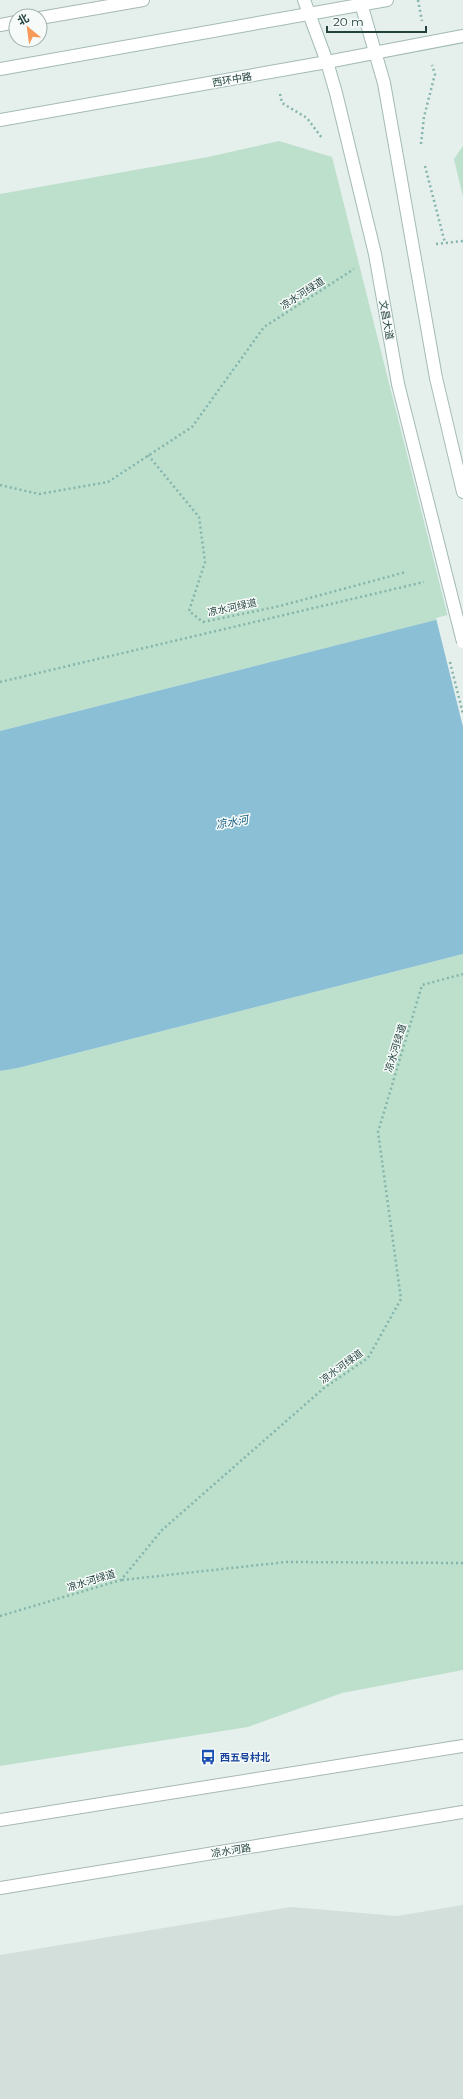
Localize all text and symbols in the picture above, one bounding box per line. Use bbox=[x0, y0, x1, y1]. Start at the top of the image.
north arrow bbox=[8, 8, 48, 48]
scale bar bbox=[327, 8, 426, 34]
text: 北 bbox=[15, 10, 31, 28]
text: 20 m bbox=[333, 14, 364, 29]
street label: 西环中路 bbox=[211, 70, 253, 89]
street label: 凉水河绿道 bbox=[278, 274, 327, 312]
street label: 文昌大道 bbox=[377, 299, 396, 341]
street label: 凉水河绿道 bbox=[206, 596, 258, 619]
water label: 凉水河 bbox=[215, 812, 251, 832]
street label: 凉水河绿道 bbox=[382, 1022, 409, 1074]
street label: 凉水河绿道 bbox=[317, 1346, 365, 1386]
street label: 凉水河绿道 bbox=[65, 1567, 117, 1594]
bus stop icon: 西五号村北 bbox=[199, 1748, 217, 1766]
place label: 西五号村北 bbox=[220, 1751, 270, 1764]
street label: 凉水河路 bbox=[210, 1841, 252, 1860]

